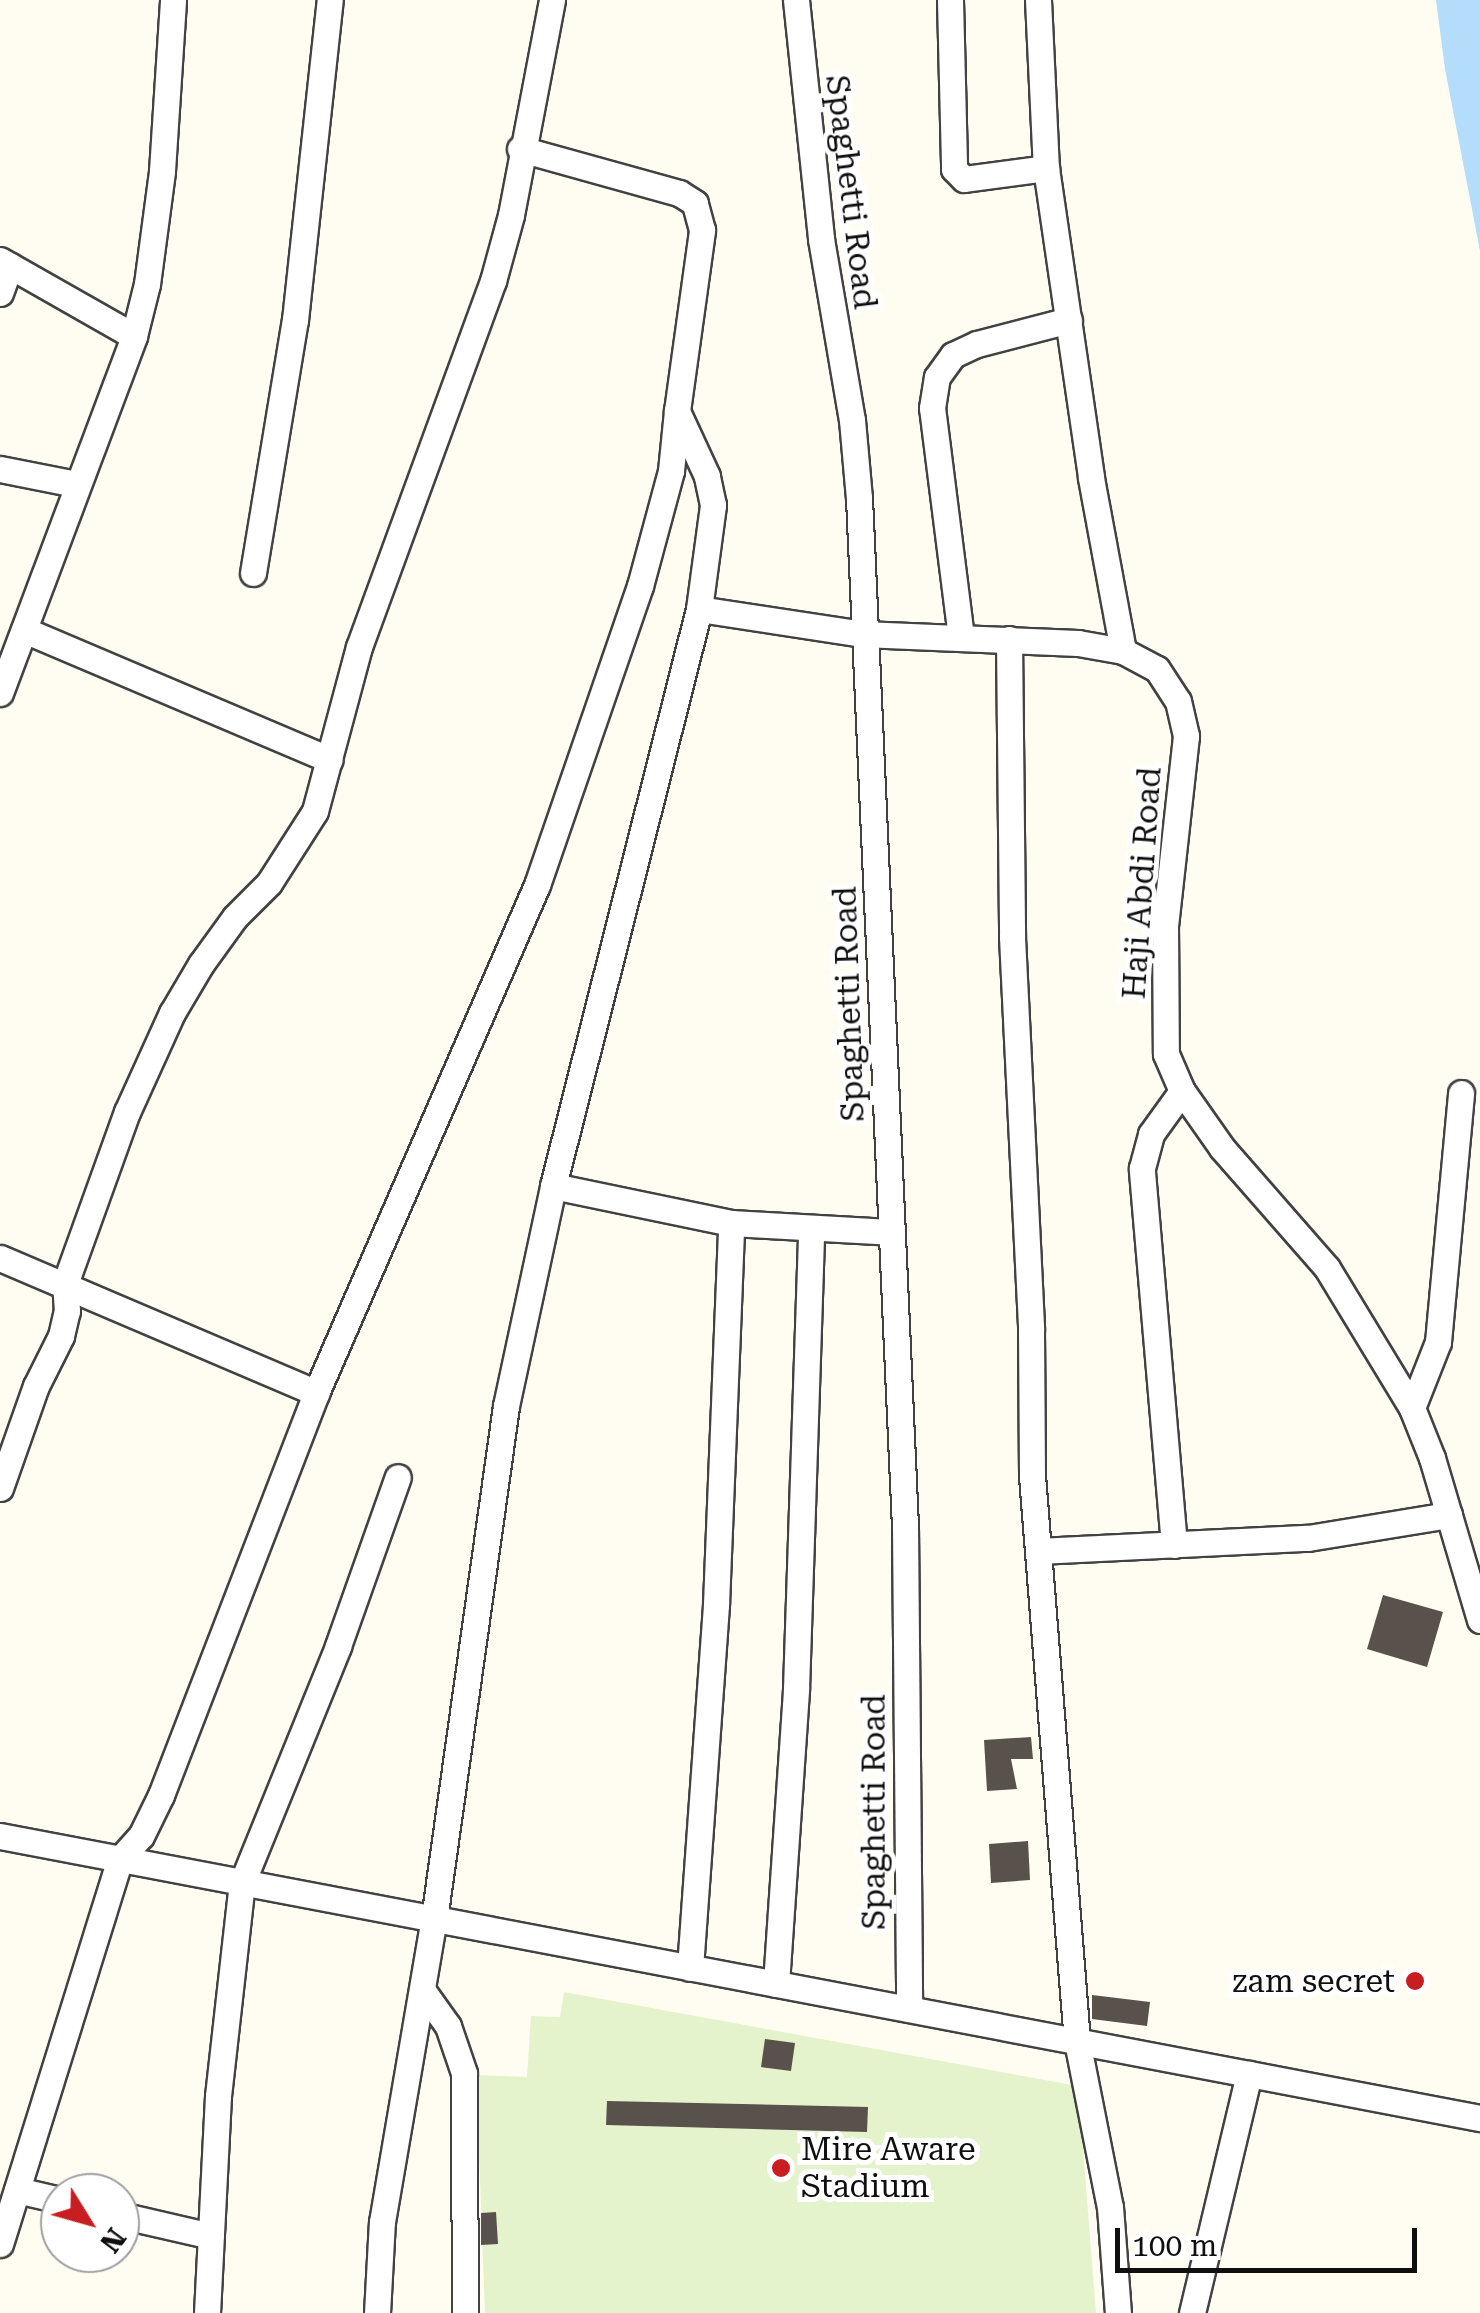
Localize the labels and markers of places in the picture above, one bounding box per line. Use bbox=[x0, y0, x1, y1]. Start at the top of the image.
place label: zam secret bbox=[1232, 1962, 1395, 2000]
marker: zam secret bbox=[1404, 1970, 1426, 1992]
place label: Mire Aware Stadium bbox=[801, 2131, 975, 2206]
marker: Mire Aware Stadium bbox=[770, 2157, 792, 2179]

